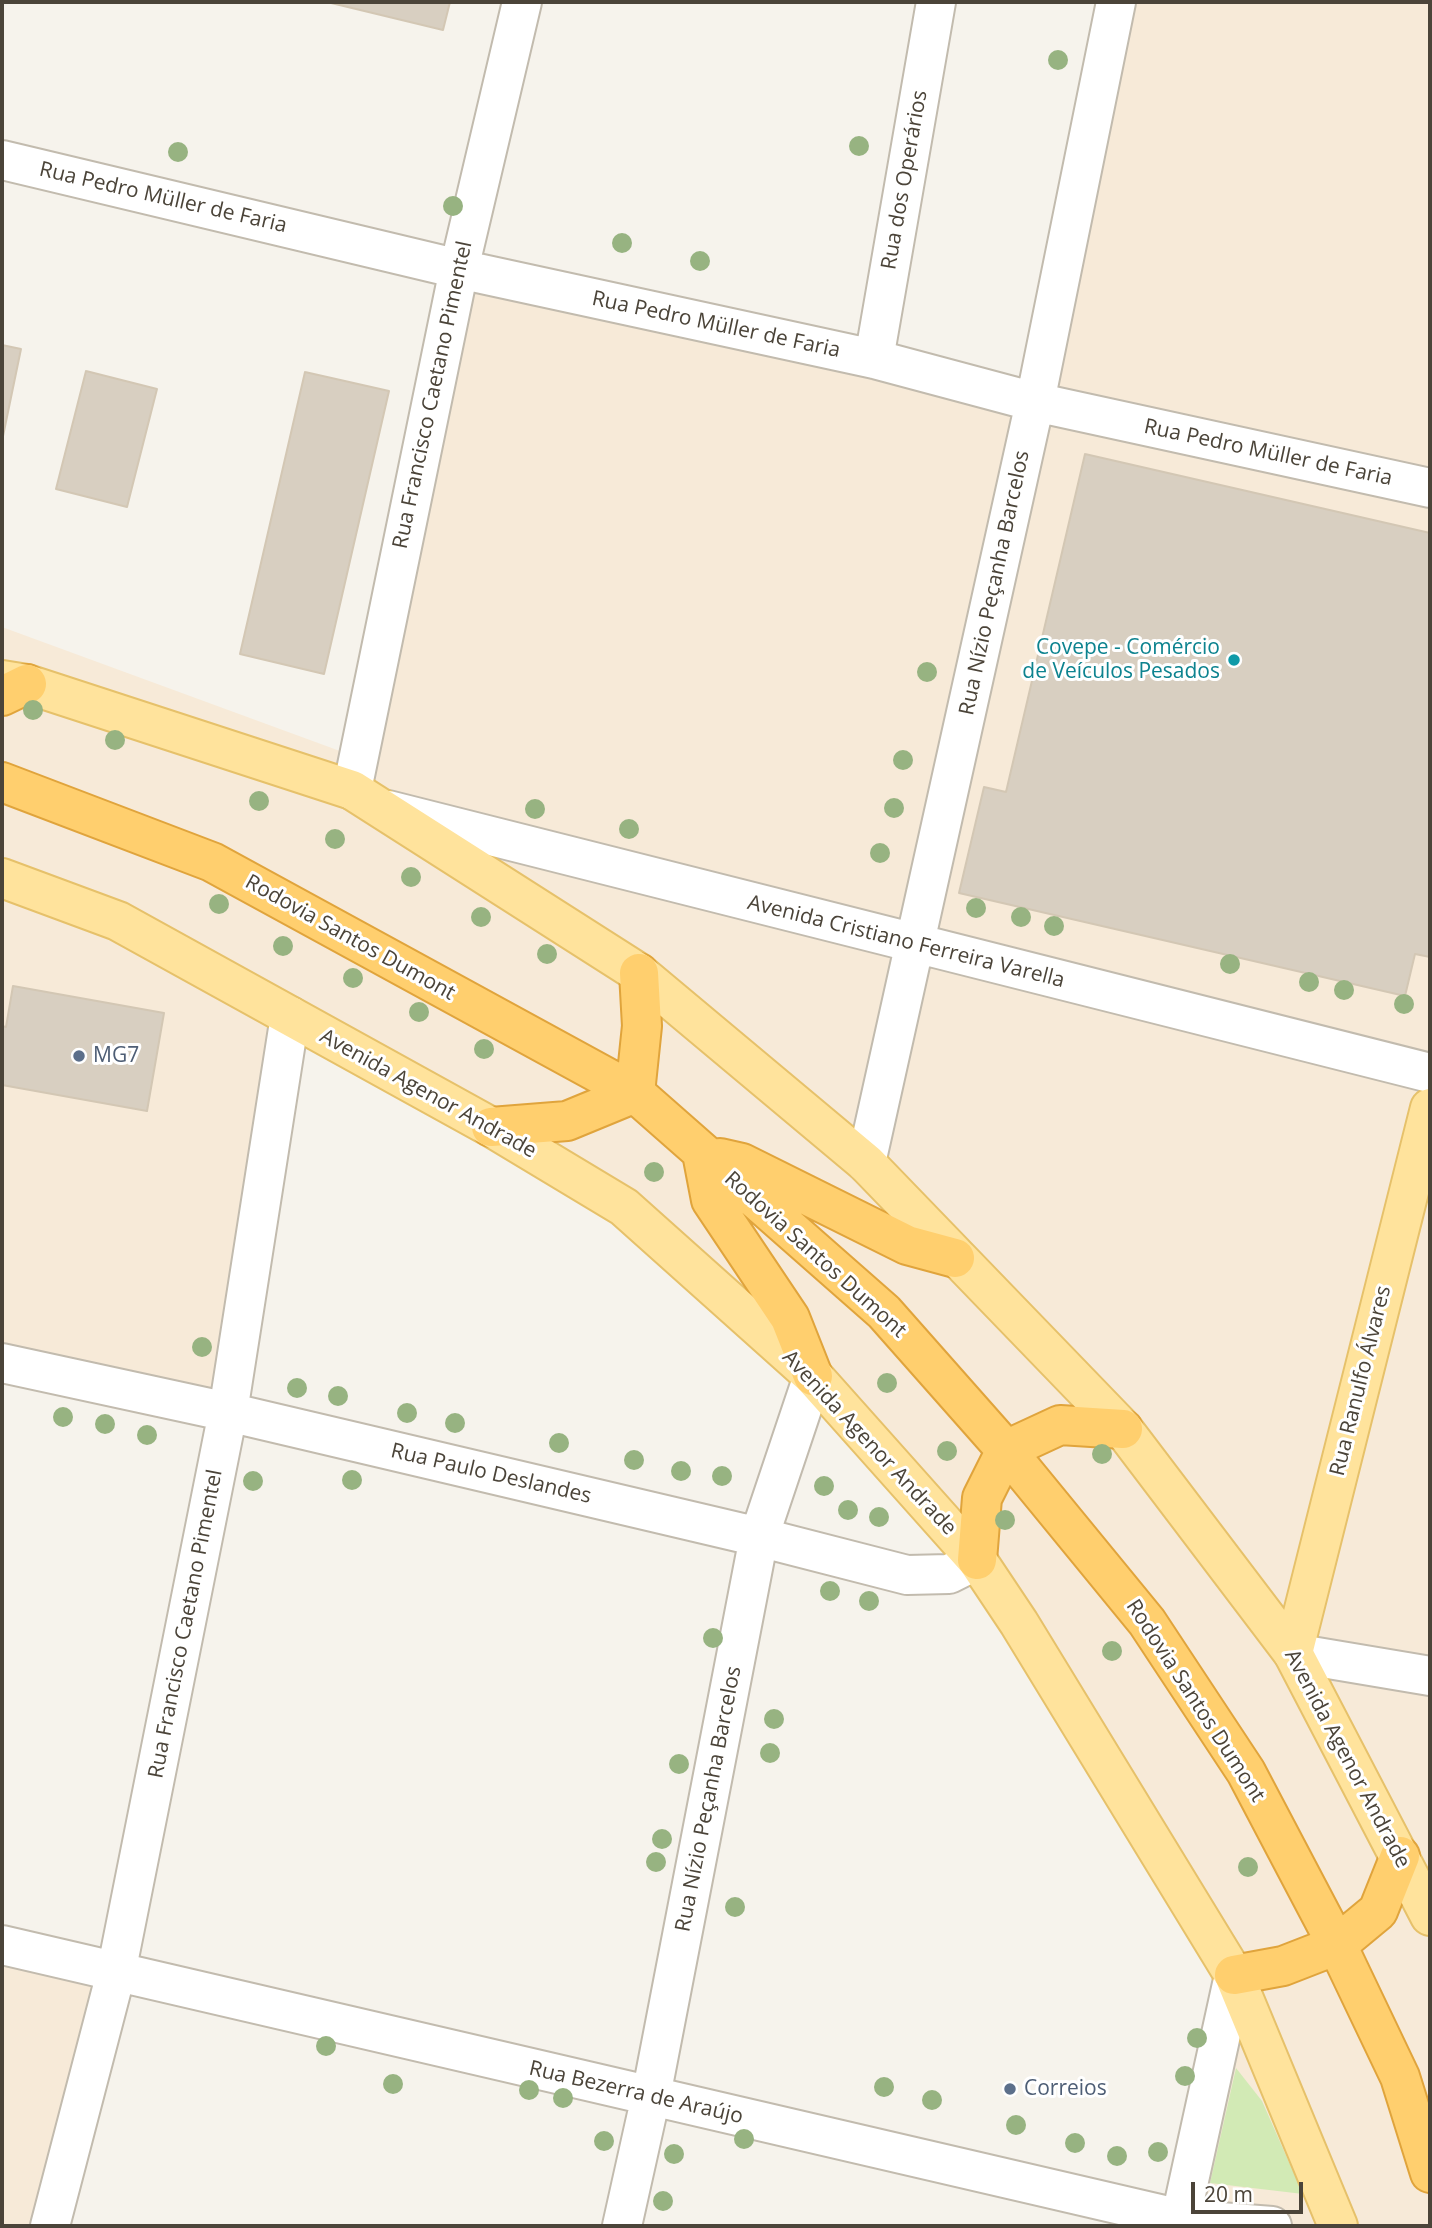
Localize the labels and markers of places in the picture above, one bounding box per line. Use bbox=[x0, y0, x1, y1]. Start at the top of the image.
place label: Covepe - Comércio de Veículos Pesados bbox=[1022, 635, 1220, 685]
marker: Covepe - Comércio de Veículos Pesados bbox=[1226, 652, 1242, 668]
place label: MG7 bbox=[93, 1043, 139, 1069]
marker: MG7 bbox=[71, 1048, 87, 1064]
place label: Correios bbox=[1024, 2076, 1107, 2102]
marker: Correios bbox=[1002, 2081, 1018, 2097]

